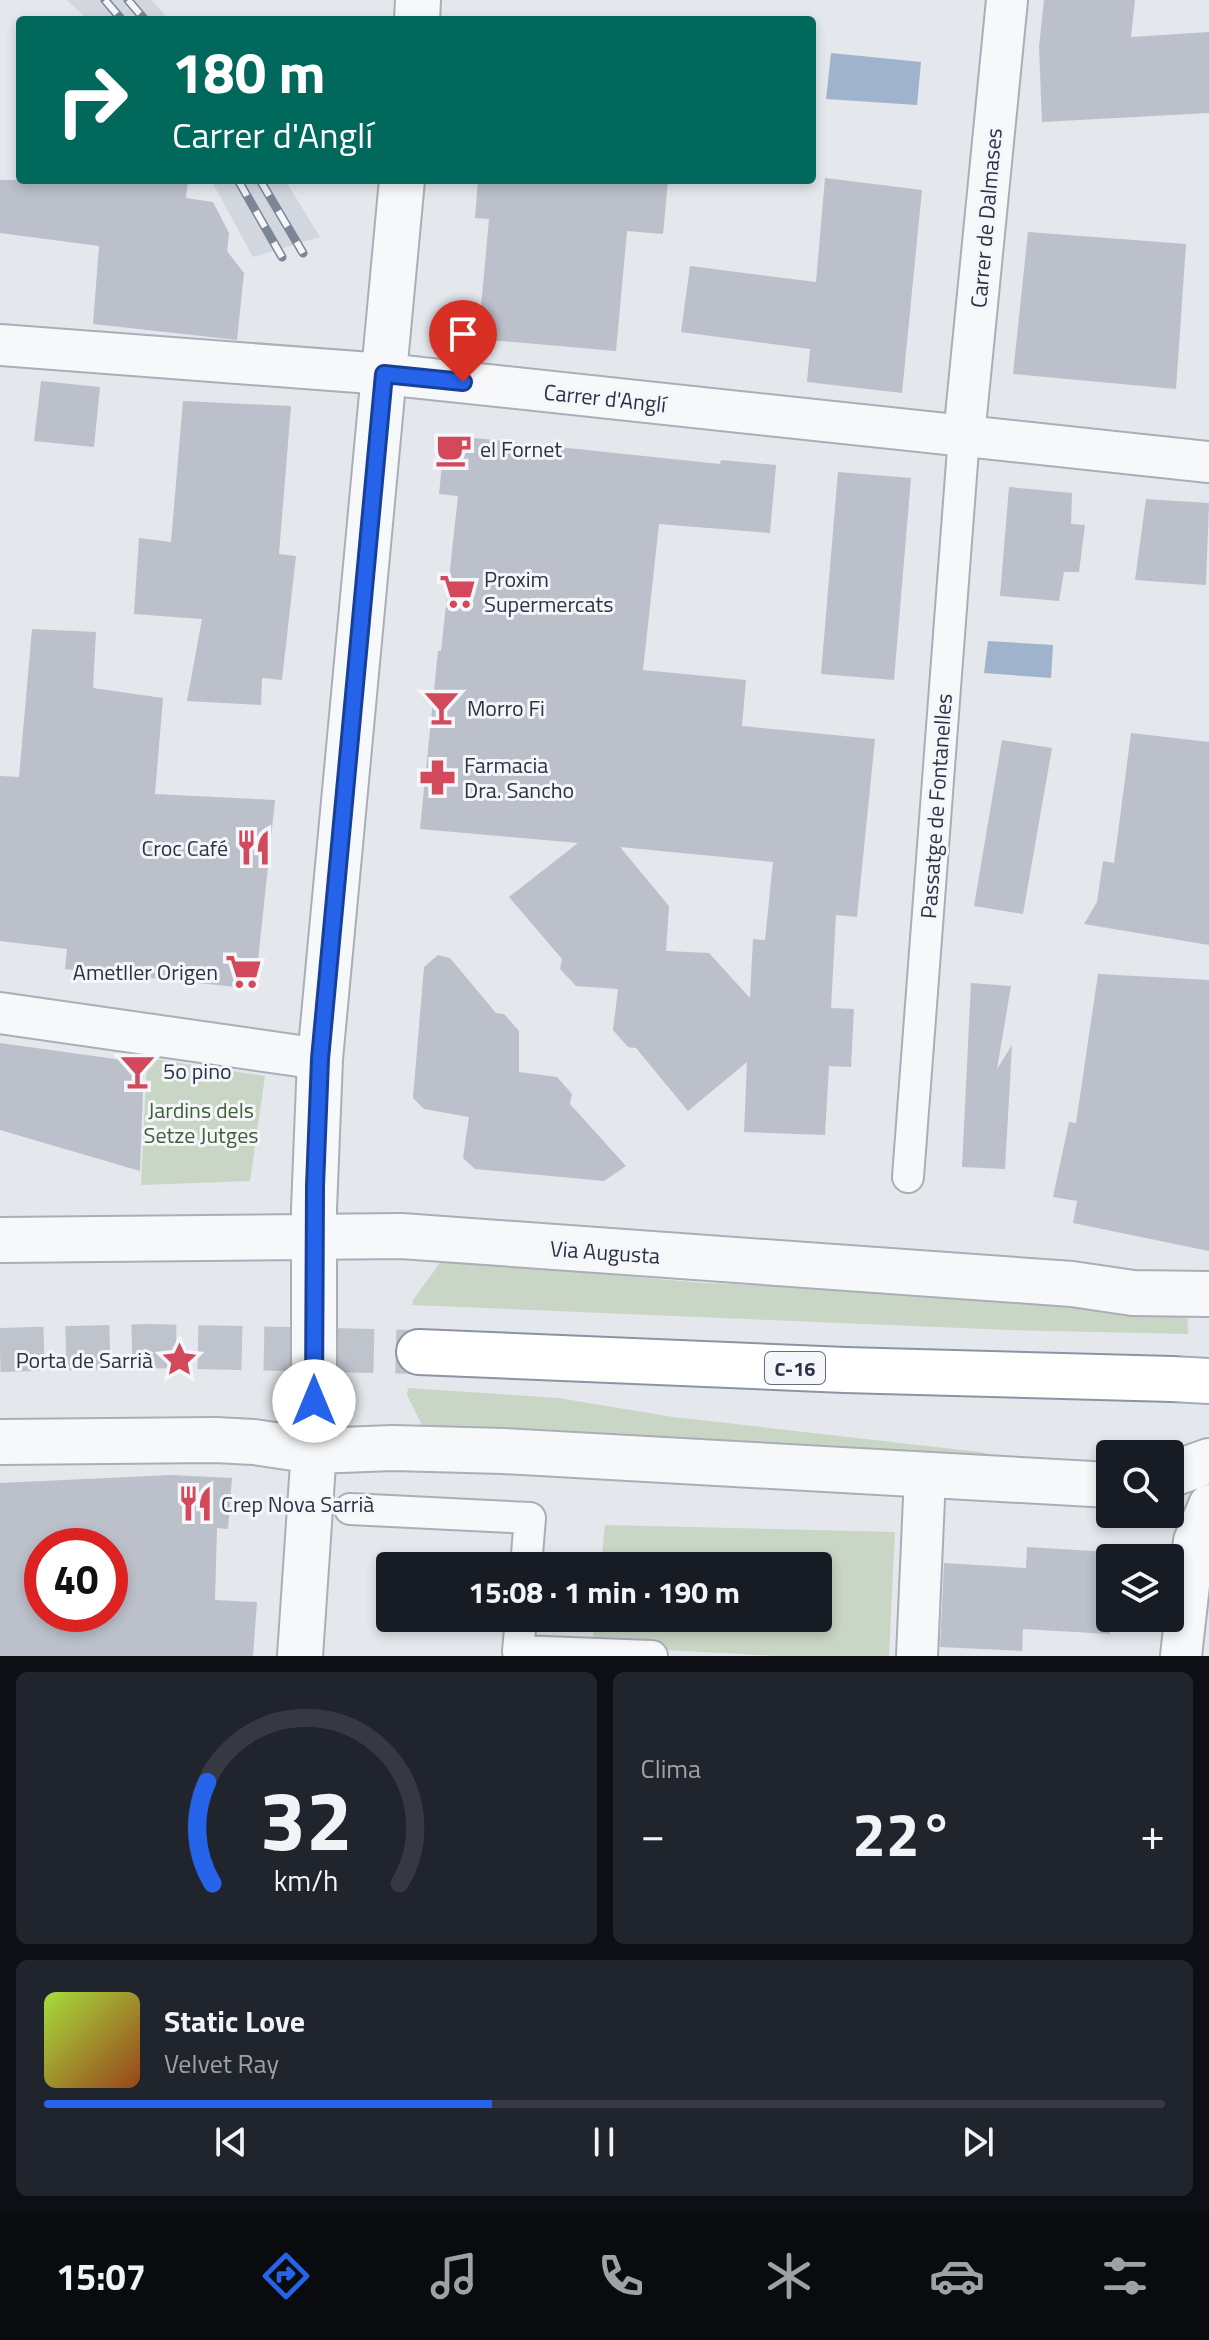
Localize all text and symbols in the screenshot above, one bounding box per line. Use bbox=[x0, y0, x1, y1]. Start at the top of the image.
text: 180 m bbox=[172, 30, 325, 115]
icon: right bbox=[40, 48, 144, 152]
text: Carrer d'Anglí bbox=[172, 107, 373, 162]
street label: Carrer de Dalmases bbox=[961, 127, 1011, 309]
pin bbox=[429, 300, 497, 382]
icon: arrive bbox=[441, 312, 485, 356]
street label: Carrer d'Anglí bbox=[542, 375, 670, 422]
cafe icon: el Fornet bbox=[435, 430, 473, 468]
place label: el Fornet bbox=[480, 432, 562, 466]
place label: Proxim Supermercats bbox=[484, 562, 613, 621]
supermarket icon: Proxim Supermercats bbox=[439, 573, 477, 611]
bar icon: Morro Fi bbox=[422, 689, 460, 727]
place label: Morro Fi bbox=[467, 691, 545, 725]
street label: Passatge de Fontanelles bbox=[911, 692, 961, 920]
place label: Farmacia Dra. Sancho bbox=[464, 748, 574, 807]
pharmacy icon: Farmacia Dra. Sancho bbox=[419, 759, 457, 797]
restaurant icon: Croc Café bbox=[235, 829, 273, 867]
place label: Croc Café bbox=[141, 831, 228, 865]
supermarket icon: Ametller Origen bbox=[225, 953, 263, 991]
place label: Ametller Origen bbox=[73, 955, 218, 989]
bar icon: 5o pino bbox=[118, 1052, 156, 1090]
place label: 5o pino bbox=[163, 1054, 232, 1088]
park label: Jardins dels Setze Jutges bbox=[144, 1093, 259, 1152]
street label: Via Augusta bbox=[549, 1231, 661, 1273]
place icon: Porta de Sarrià bbox=[160, 1341, 198, 1379]
place label: Porta de Sarrià bbox=[16, 1343, 153, 1377]
road number: C-16 bbox=[765, 1352, 825, 1384]
position arrow bbox=[272, 1359, 356, 1443]
map controls bbox=[1096, 1440, 1184, 1632]
button: search bbox=[1096, 1440, 1184, 1528]
restaurant icon: Crep Nova Sarrià bbox=[176, 1485, 214, 1523]
place label: Crep Nova Sarrià bbox=[221, 1487, 374, 1521]
speed limit sign: 40 bbox=[24, 1528, 128, 1632]
button: layers bbox=[1096, 1544, 1184, 1632]
text: 15:08 · 1 min · 190 m bbox=[468, 1569, 740, 1615]
text: Clima bbox=[641, 1749, 701, 1788]
text: 32 bbox=[260, 1756, 353, 1882]
text: 22° bbox=[852, 1788, 953, 1879]
text: − bbox=[641, 1800, 665, 1867]
text: + bbox=[1140, 1800, 1165, 1867]
text: km/h bbox=[274, 1859, 339, 1902]
text: Static Love bbox=[164, 1998, 305, 2044]
text: Velvet Ray bbox=[164, 2044, 279, 2083]
icon: previous bbox=[209, 2120, 253, 2164]
icon: pause bbox=[582, 2120, 626, 2164]
icon: next bbox=[956, 2120, 1000, 2164]
icon: directions bbox=[258, 2248, 314, 2304]
icon: music bbox=[426, 2248, 482, 2304]
icon: phone bbox=[593, 2248, 649, 2304]
icon: climate bbox=[761, 2248, 817, 2304]
icon: car bbox=[929, 2248, 985, 2304]
icon: filters bbox=[1097, 2248, 1153, 2304]
text: 15:07 bbox=[56, 2249, 146, 2304]

